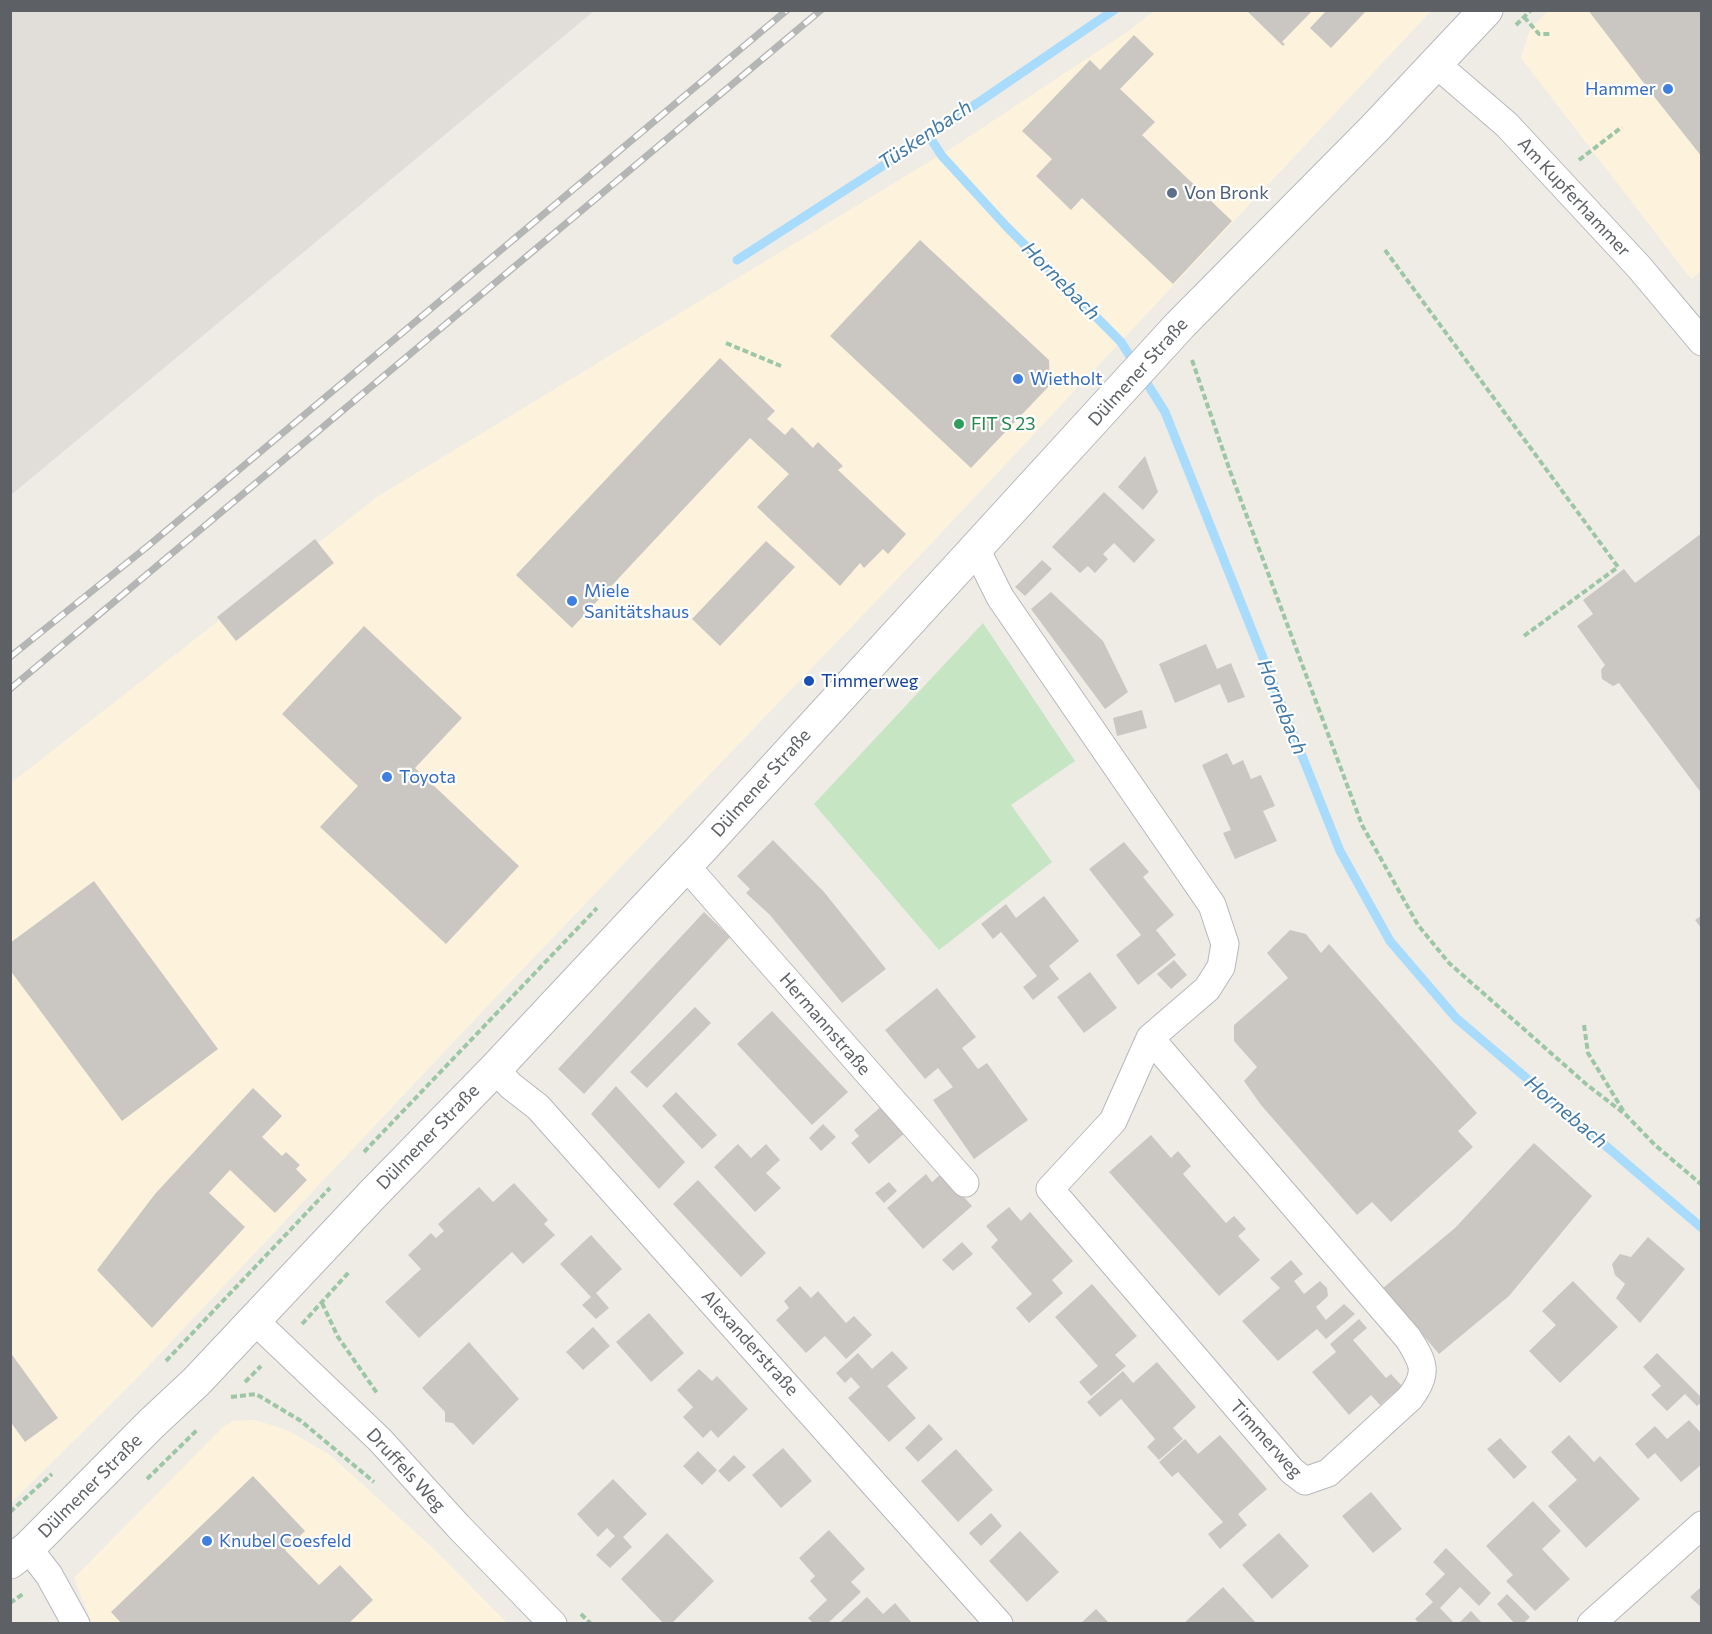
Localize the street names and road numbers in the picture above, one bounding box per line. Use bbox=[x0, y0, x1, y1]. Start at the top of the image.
street label: Am Kupferhammer bbox=[1513, 133, 1635, 261]
street label: Dülmener Straße bbox=[1084, 313, 1192, 431]
street label: Dülmener Straße bbox=[707, 724, 815, 842]
street label: Hermannstraße bbox=[775, 969, 875, 1079]
street label: Dülmener Straße bbox=[372, 1080, 484, 1194]
street label: Alexanderstraße bbox=[697, 1286, 803, 1400]
street label: Timmerweg bbox=[1225, 1396, 1307, 1482]
street label: Druffels Weg bbox=[362, 1424, 450, 1516]
street label: Dülmener Straße bbox=[34, 1430, 146, 1542]

